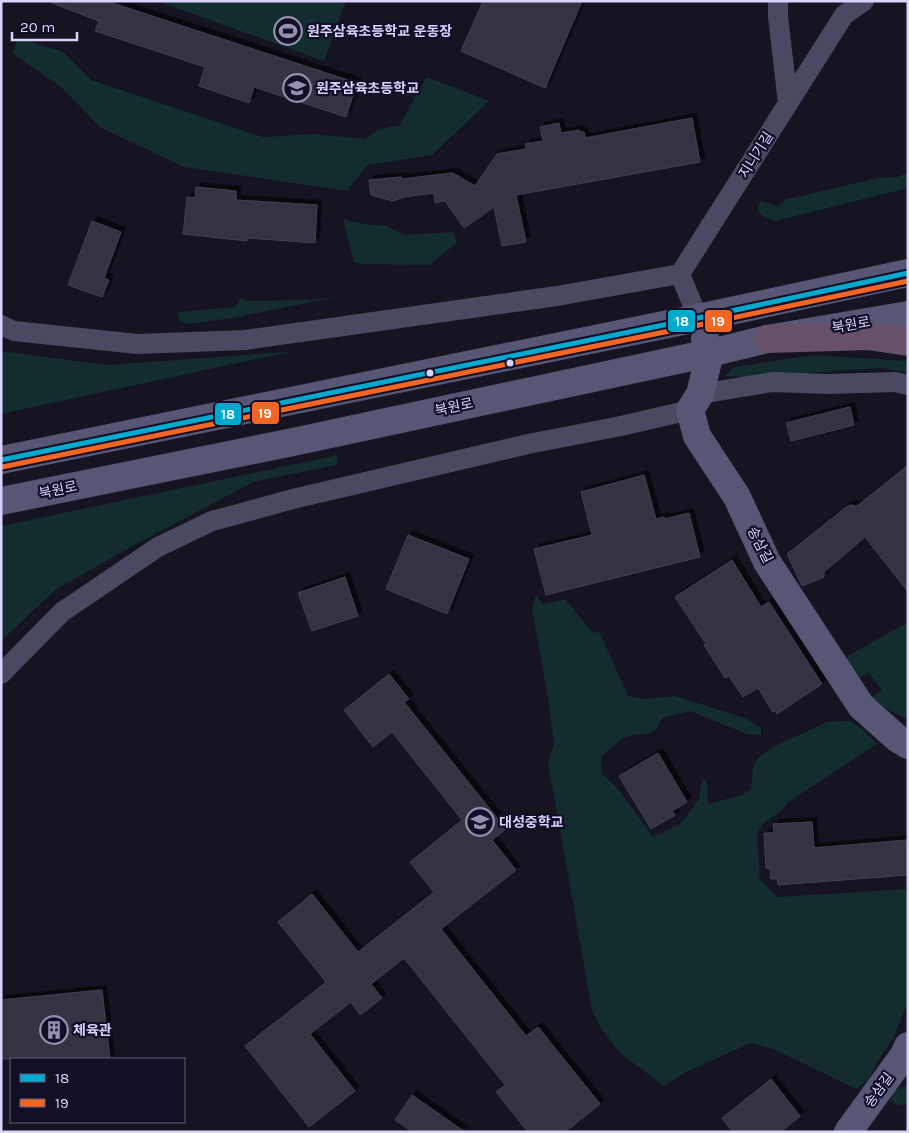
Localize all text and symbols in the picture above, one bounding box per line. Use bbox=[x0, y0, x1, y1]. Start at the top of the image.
scale bar bbox=[12, 10, 78, 42]
sports icon: 원주삼육초등학교 운동장 bbox=[273, 16, 303, 46]
text: 20 m bbox=[20, 18, 55, 36]
place label: 원주삼육초등학교 운동장 bbox=[307, 23, 452, 40]
school or university icon: 원주삼육초등학교 bbox=[282, 73, 312, 103]
place label: 원주삼육초등학교 bbox=[316, 80, 419, 97]
street label: 지니기길 bbox=[735, 129, 777, 181]
line badge: 18 bbox=[667, 309, 696, 333]
line badge: 19 bbox=[704, 309, 733, 333]
text: 18 bbox=[675, 313, 689, 330]
text: 19 bbox=[711, 313, 725, 330]
street label: 북원로 bbox=[830, 313, 872, 337]
unlabelled marker bbox=[505, 358, 515, 368]
unlabelled marker bbox=[425, 368, 435, 378]
street label: 북원로 bbox=[433, 395, 475, 419]
line badge: 19 bbox=[251, 401, 280, 425]
line badge: 18 bbox=[214, 402, 242, 426]
text: 19 bbox=[258, 405, 272, 422]
text: 18 bbox=[221, 406, 235, 423]
street label: 북원로 bbox=[37, 478, 79, 502]
street label: 송삼길 bbox=[744, 524, 776, 566]
school or university icon: 대성중학교 bbox=[465, 807, 495, 837]
place label: 대성중학교 bbox=[499, 814, 564, 831]
building icon: 체육관 bbox=[39, 1015, 69, 1045]
place label: 체육관 bbox=[73, 1022, 112, 1039]
legend bbox=[10, 1058, 185, 1123]
text: 18 bbox=[55, 1069, 69, 1087]
street label: 송삼길 bbox=[861, 1069, 897, 1111]
text: 19 bbox=[55, 1094, 69, 1112]

